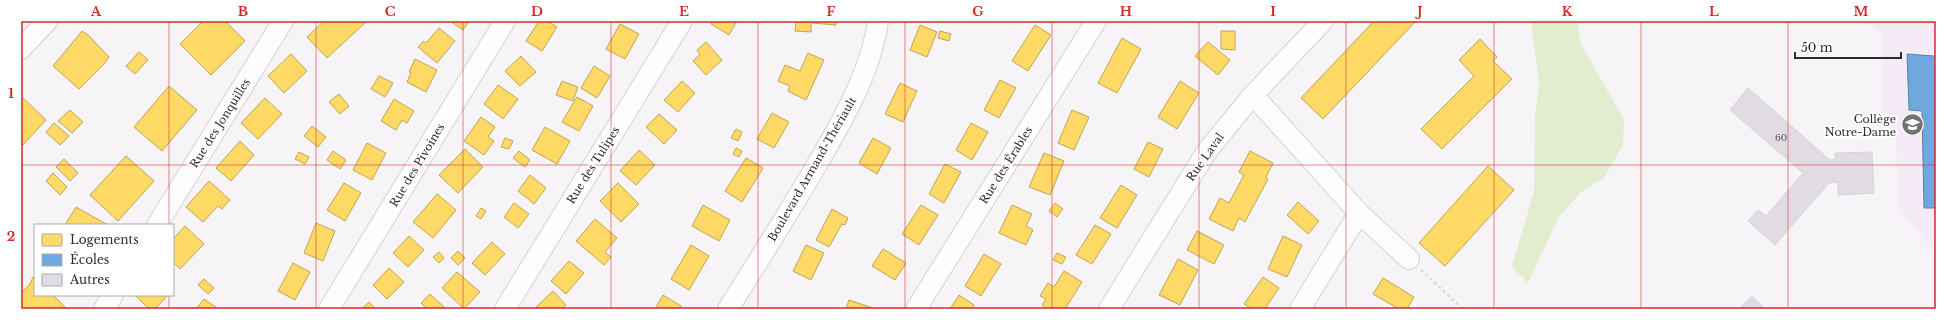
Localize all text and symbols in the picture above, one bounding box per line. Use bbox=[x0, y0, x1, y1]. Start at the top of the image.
text: A bbox=[90, 3, 102, 20]
text: B bbox=[238, 3, 248, 20]
text: C bbox=[385, 3, 396, 20]
text: D bbox=[531, 3, 543, 20]
text: E bbox=[679, 3, 689, 20]
text: F bbox=[827, 3, 836, 20]
text: G bbox=[972, 3, 984, 20]
text: H bbox=[1120, 3, 1132, 20]
text: I bbox=[1270, 3, 1276, 20]
text: J bbox=[1414, 3, 1423, 20]
text: K bbox=[1562, 3, 1573, 20]
text: L bbox=[1709, 3, 1719, 20]
text: M bbox=[1854, 3, 1869, 20]
scale bar bbox=[1795, 34, 1901, 60]
text: 50 m bbox=[1801, 40, 1833, 55]
street label: Rue des Jonquilles bbox=[187, 76, 253, 170]
text: 1 bbox=[8, 85, 14, 102]
street label: Boulevard Armand-Thériault bbox=[765, 94, 860, 244]
place label: Collège Notre-Dame bbox=[1825, 112, 1896, 139]
school or university icon: Collège Notre-Dame bbox=[1899, 112, 1925, 138]
street label: Rue des Pivoines bbox=[387, 121, 447, 209]
street label: Rue des Tulipes bbox=[564, 124, 622, 206]
street label: Rue des Érables bbox=[977, 124, 1035, 206]
street label: Rue Laval bbox=[1183, 130, 1227, 184]
house number: 60 bbox=[1775, 132, 1787, 143]
legend bbox=[34, 224, 174, 296]
text: 2 bbox=[7, 228, 15, 245]
text: Logements bbox=[70, 232, 139, 247]
text: Écoles bbox=[70, 251, 109, 267]
text: Autres bbox=[69, 272, 110, 287]

